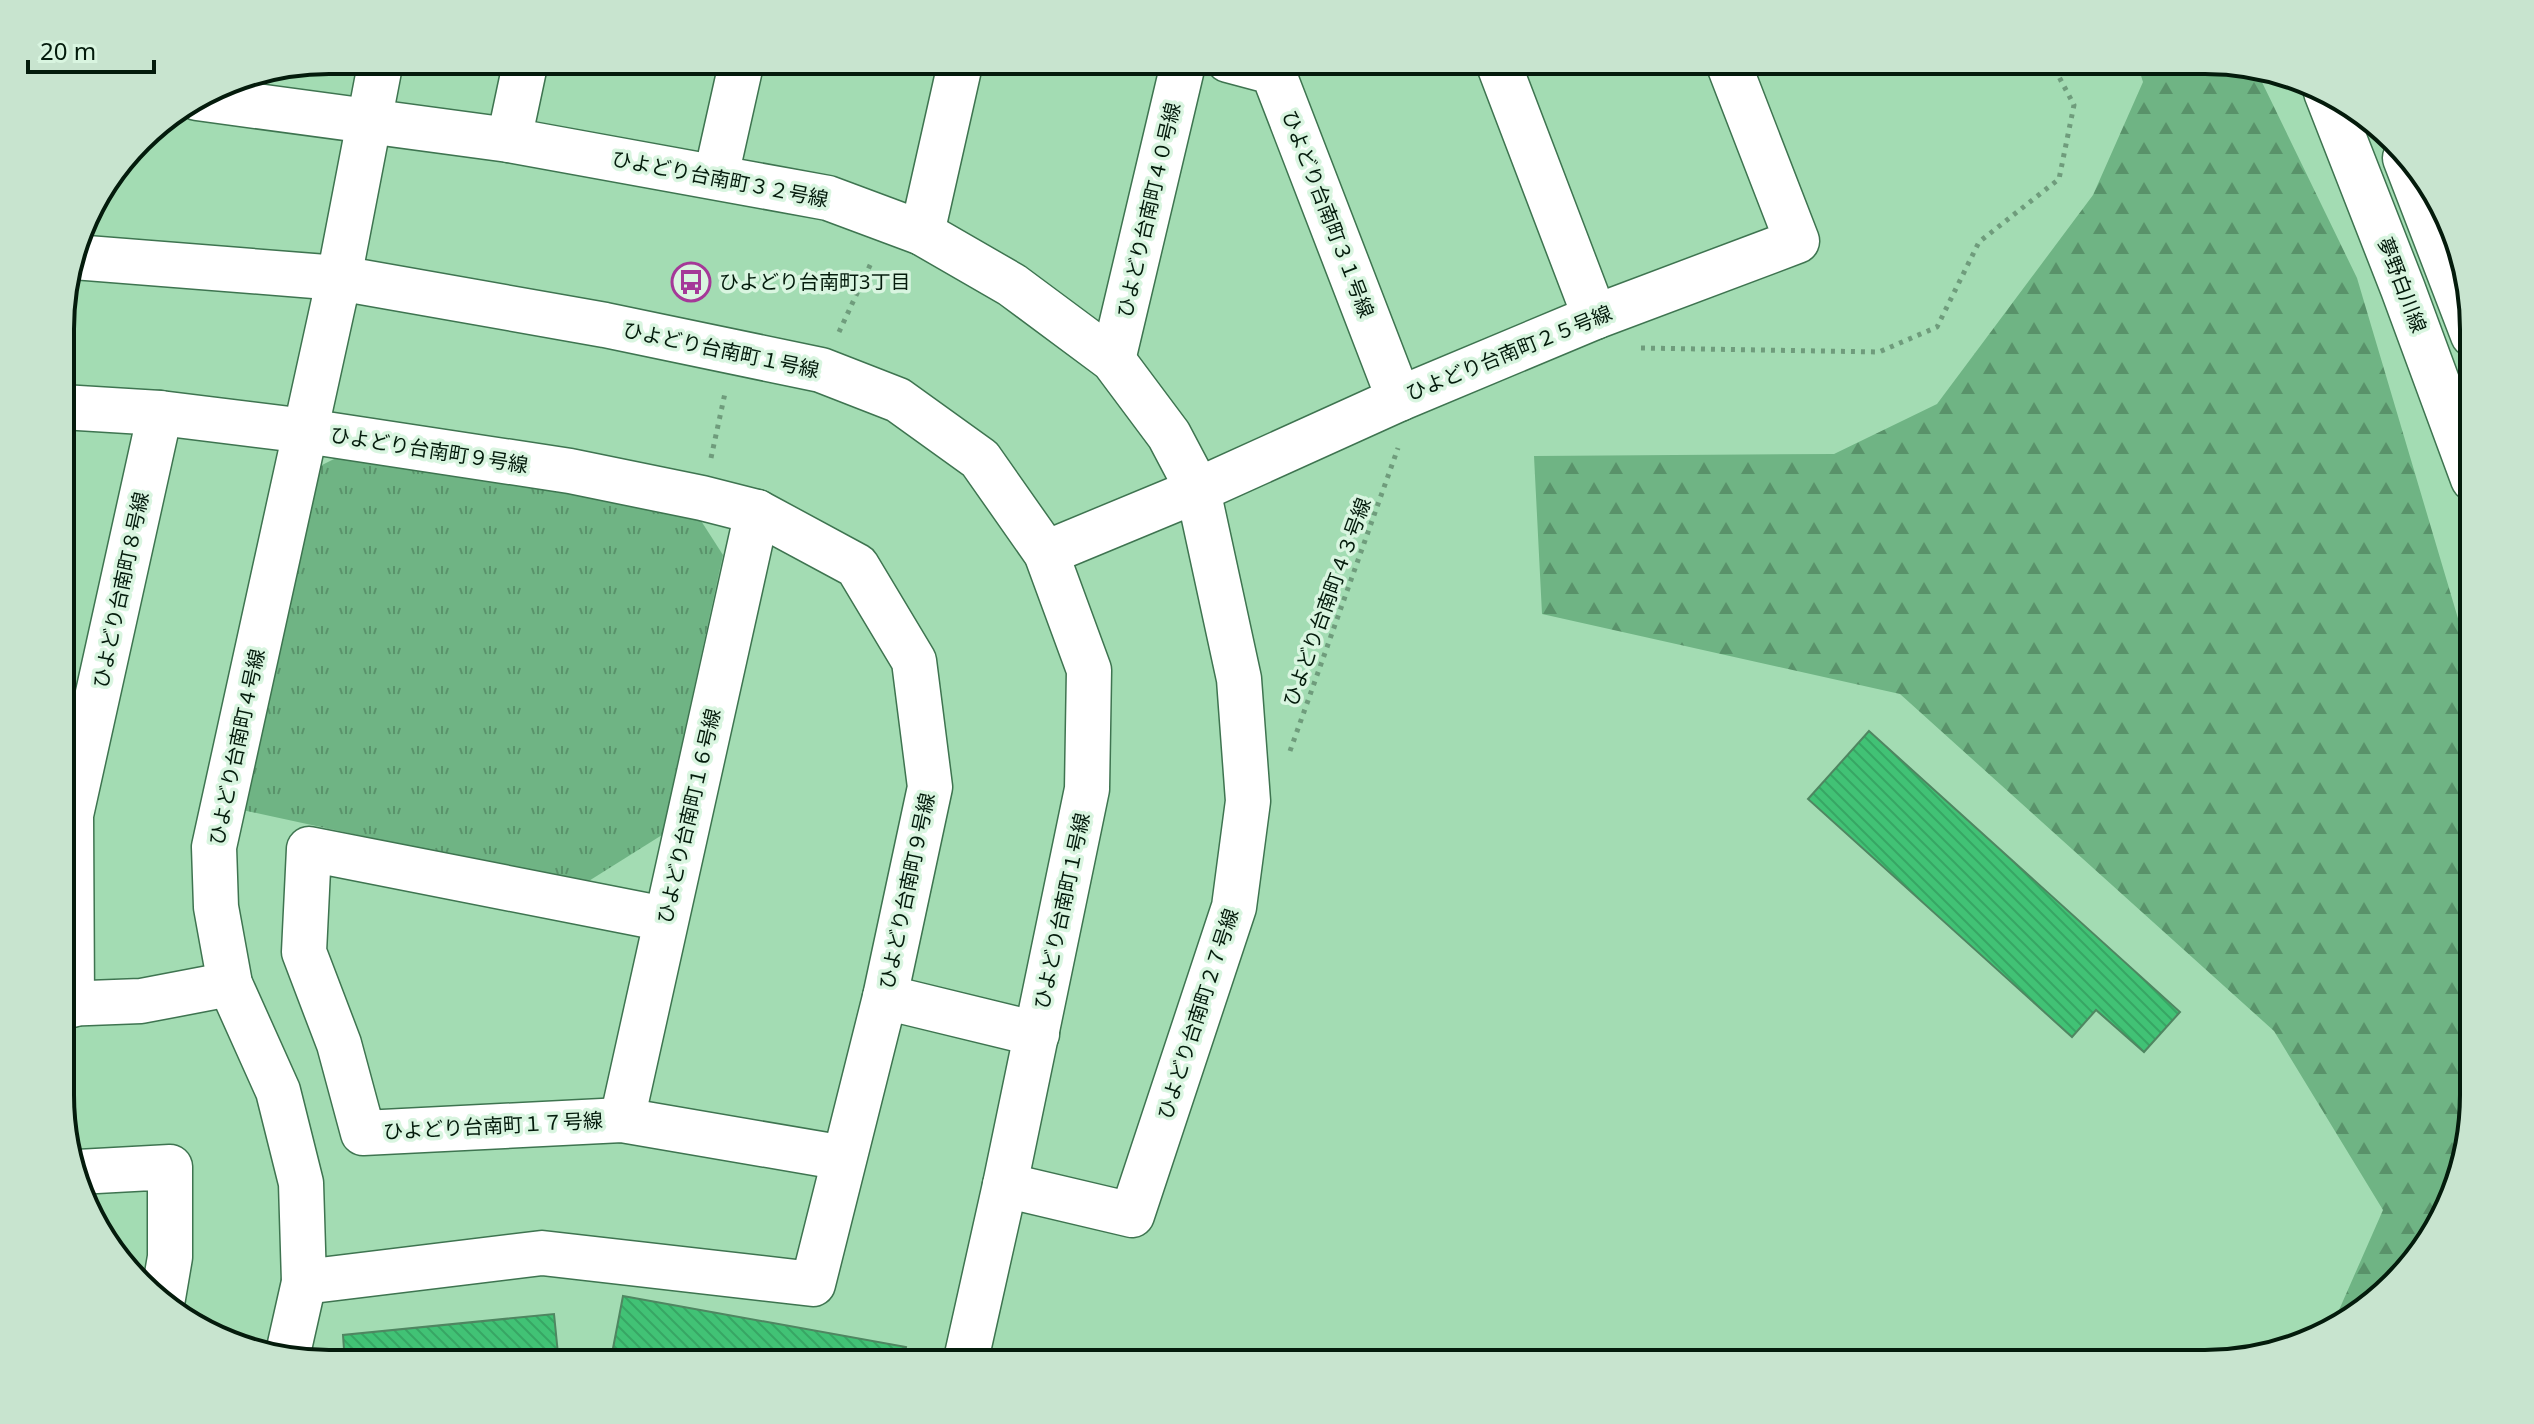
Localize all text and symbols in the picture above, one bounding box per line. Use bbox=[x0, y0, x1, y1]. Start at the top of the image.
scale bar bbox=[28, 24, 154, 74]
text: 20 m bbox=[40, 34, 96, 67]
street label: ひよどり台南町４０号線 bbox=[1111, 100, 1186, 320]
street label: ひよどり台南町３１号線 bbox=[1276, 106, 1380, 321]
street label: ひよどり台南町３２号線 bbox=[610, 144, 831, 213]
street label: 夢野白川線 bbox=[2372, 233, 2433, 336]
bus stop icon: ひよどり台南町3丁目 bbox=[670, 261, 712, 303]
place label: ひよどり台南町3丁目 bbox=[719, 268, 910, 295]
street label: ひよどり台南町２５号線 bbox=[1402, 299, 1616, 406]
street label: ひよどり台南町１号線 bbox=[620, 316, 822, 384]
street label: ひよどり台南町９号線 bbox=[328, 421, 530, 478]
street label: ひよどり台南町８号線 bbox=[87, 489, 155, 691]
street label: ひよどり台南町４３号線 bbox=[1276, 494, 1377, 710]
street label: ひよどり台南町４号線 bbox=[203, 646, 271, 848]
street label: ひよどり台南町１６号線 bbox=[651, 706, 726, 926]
street label: ひよどり台南町９号線 bbox=[873, 790, 941, 992]
street label: ひよどり台南町１号線 bbox=[1028, 810, 1096, 1012]
street label: ひよどり台南町２７号線 bbox=[1151, 905, 1244, 1123]
street label: ひよどり台南町１７号線 bbox=[382, 1106, 604, 1145]

